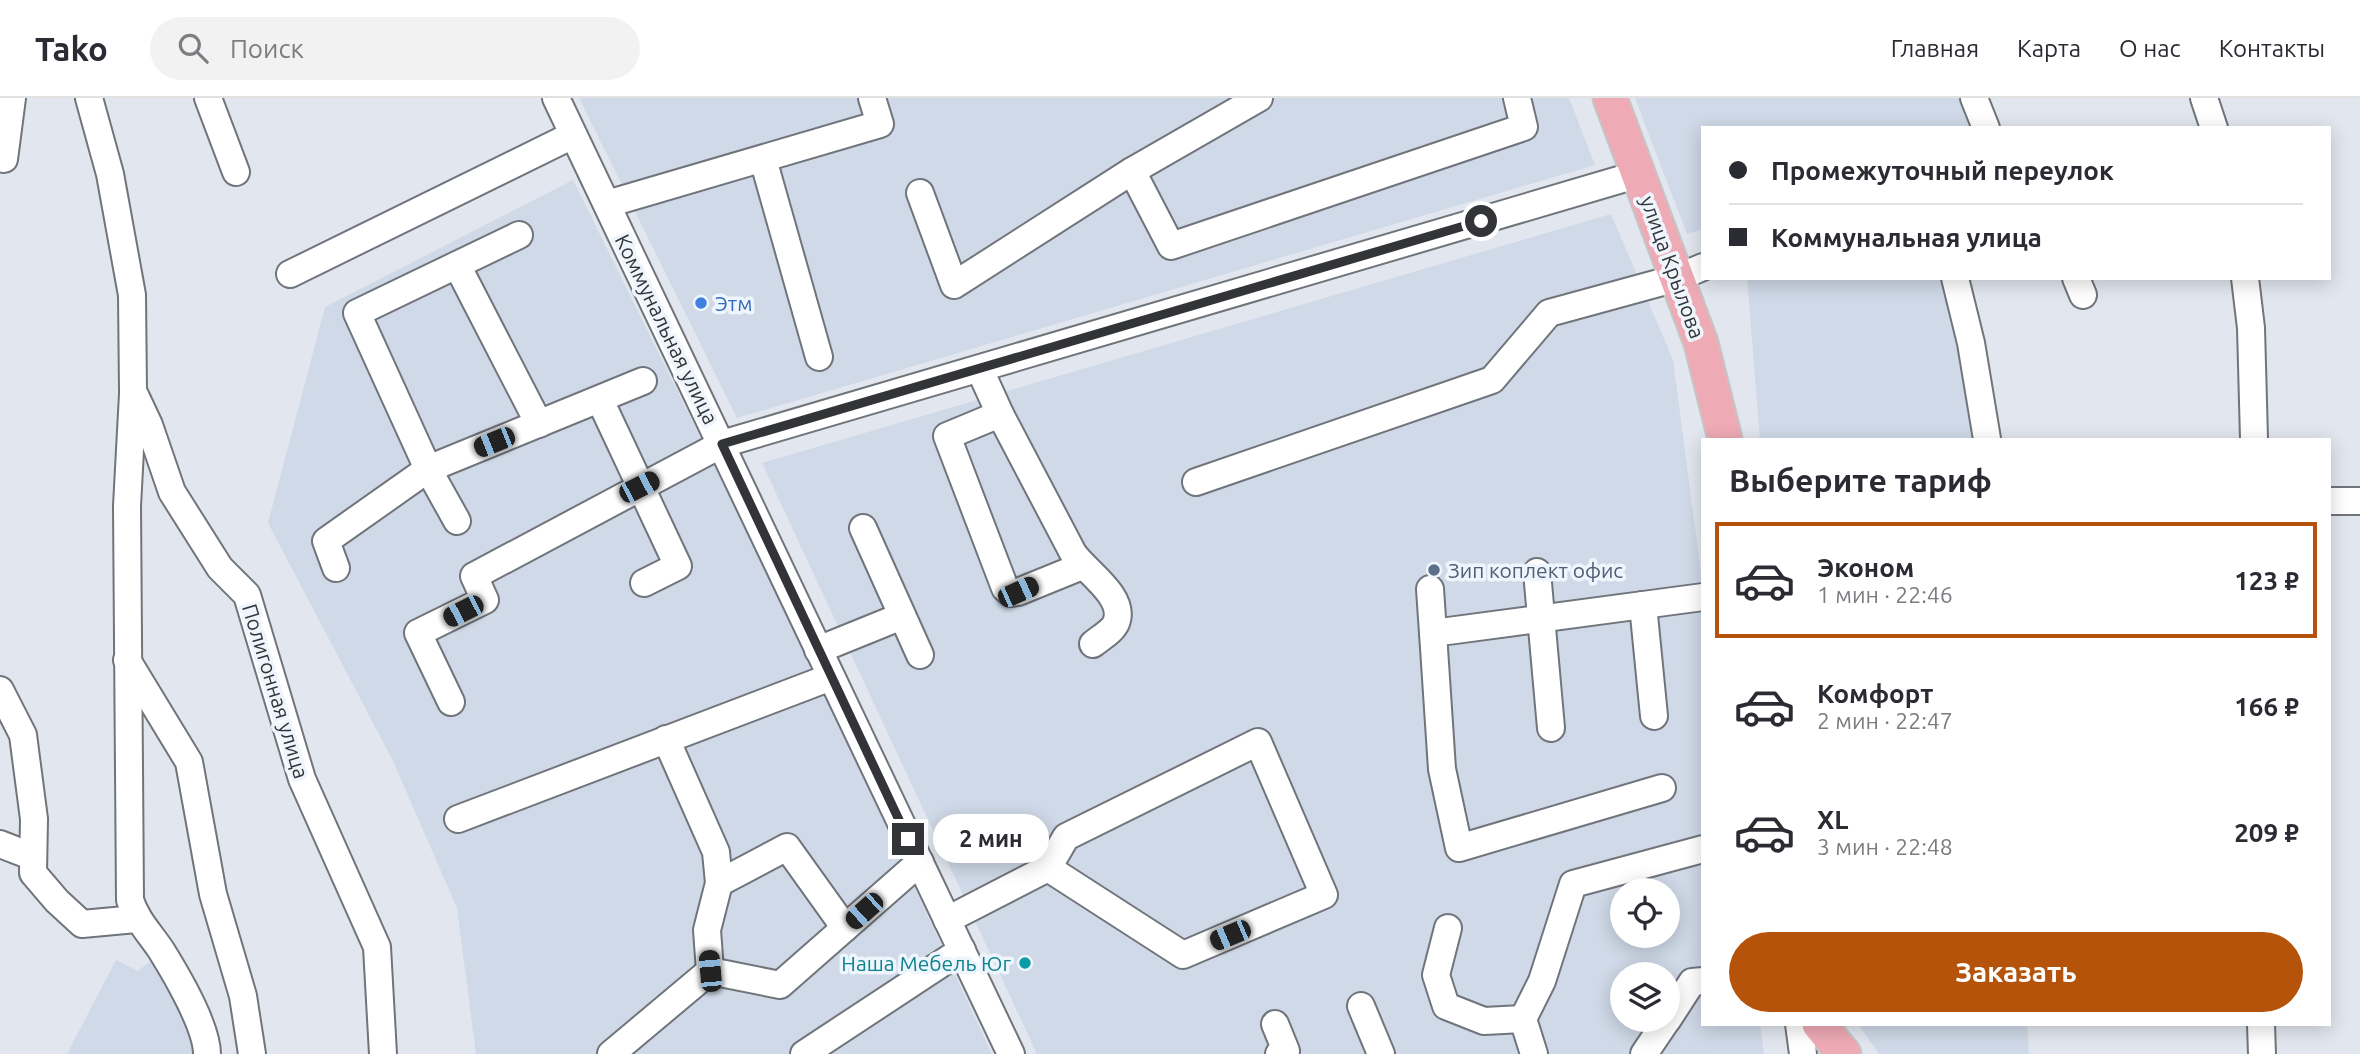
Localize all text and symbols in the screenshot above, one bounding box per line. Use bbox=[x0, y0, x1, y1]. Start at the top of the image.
search box bbox=[150, 17, 640, 80]
icon: search bbox=[174, 29, 212, 67]
text: Tako bbox=[35, 30, 108, 67]
text: Поиск bbox=[230, 34, 304, 63]
text: Главная bbox=[1891, 35, 1979, 62]
text: Карта bbox=[2017, 35, 2081, 62]
text: О нас bbox=[2119, 35, 2181, 62]
text: Контакты bbox=[2219, 35, 2325, 62]
text: Промежуточный переулок bbox=[1771, 156, 2114, 185]
street label: улица Крылова bbox=[1636, 192, 1710, 342]
route start bbox=[1465, 205, 1497, 237]
text: Коммунальная улица bbox=[1771, 223, 2042, 252]
street label: Коммунальная улица bbox=[611, 230, 723, 428]
place label: Этм bbox=[715, 291, 752, 315]
marker: Этм bbox=[693, 295, 709, 311]
car bbox=[471, 424, 518, 460]
text: Выберите тариф bbox=[1729, 462, 1992, 498]
car bbox=[616, 468, 663, 506]
icon: car bbox=[1733, 549, 1796, 612]
text: Эконом bbox=[1817, 553, 1914, 582]
place label: Зип коплект офис bbox=[1448, 558, 1623, 582]
marker: Зип коплект офис bbox=[1426, 562, 1442, 578]
text: 123 ₽ bbox=[2234, 566, 2299, 595]
car bbox=[995, 574, 1042, 610]
text: 1 мин · 22:46 bbox=[1817, 582, 1953, 607]
car bbox=[440, 592, 487, 630]
street label: Полигонная улица bbox=[238, 601, 314, 781]
icon: car bbox=[1733, 675, 1796, 738]
text: Комфорт bbox=[1817, 679, 1933, 708]
text: 166 ₽ bbox=[2234, 692, 2299, 721]
text: 2 мин · 22:47 bbox=[1817, 708, 1953, 733]
icon: car bbox=[1733, 801, 1796, 864]
text: XL bbox=[1817, 805, 1848, 834]
callout: 2 мин bbox=[932, 814, 1048, 864]
text: 209 ₽ bbox=[2234, 818, 2299, 847]
route end bbox=[892, 823, 924, 855]
text: 2 мин bbox=[959, 826, 1023, 851]
text: 3 мин · 22:48 bbox=[1817, 834, 1953, 859]
map controls bbox=[1610, 878, 1680, 1032]
button: locate bbox=[1610, 878, 1680, 948]
car bbox=[842, 889, 887, 933]
car bbox=[1207, 917, 1254, 953]
button: Заказать bbox=[1729, 932, 2303, 1012]
car bbox=[698, 949, 723, 993]
place label: Наша Мебель Юг bbox=[841, 951, 1012, 975]
marker: Наша Мебель Юг bbox=[1017, 955, 1033, 971]
button: layers bbox=[1610, 962, 1680, 1032]

